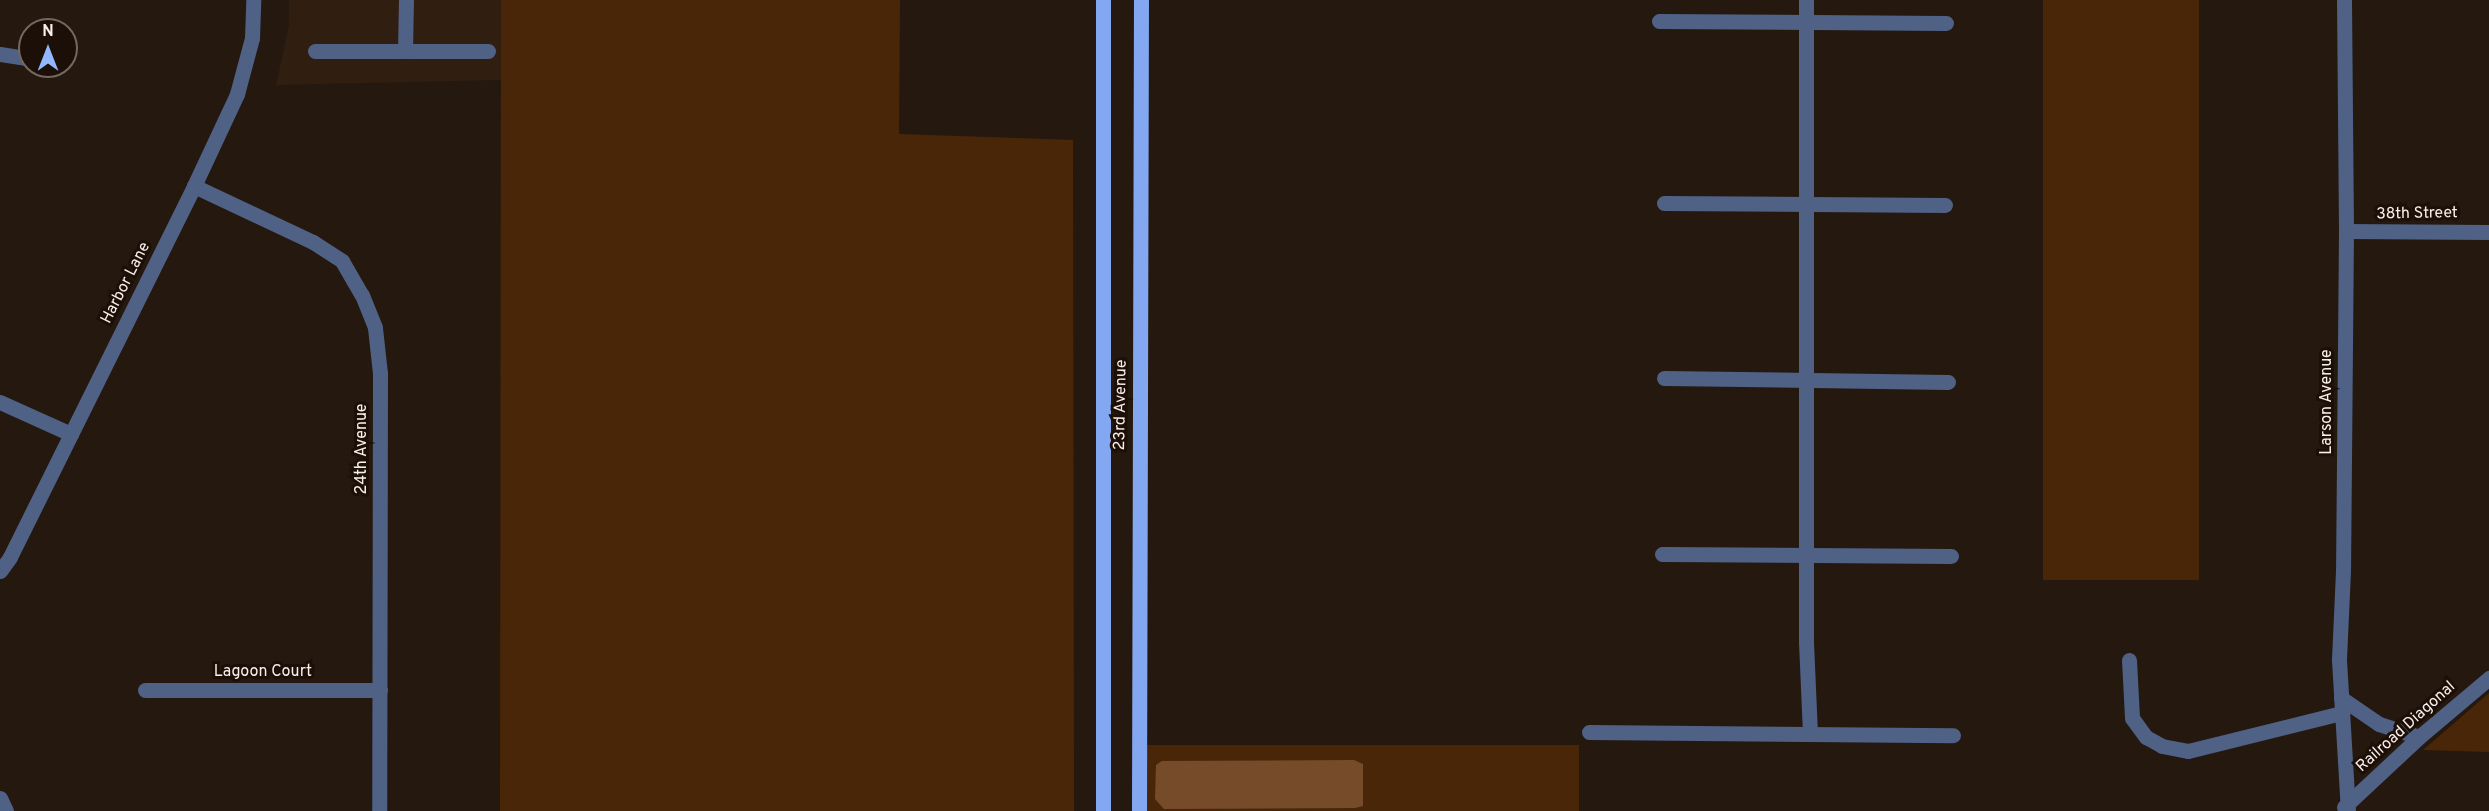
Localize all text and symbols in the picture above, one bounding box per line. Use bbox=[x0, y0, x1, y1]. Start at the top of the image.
north arrow bbox=[18, 18, 78, 78]
text: N bbox=[42, 22, 54, 42]
street label: 38th Street bbox=[2376, 204, 2458, 224]
street label: Harbor Lane bbox=[97, 239, 155, 327]
street label: Larson Avenue bbox=[2317, 349, 2337, 455]
street label: 23rd Avenue bbox=[1111, 359, 1131, 451]
street label: 24th Avenue bbox=[352, 403, 372, 495]
street label: Lagoon Court bbox=[214, 662, 312, 682]
street label: Railroad Diagonal bbox=[2353, 677, 2459, 777]

